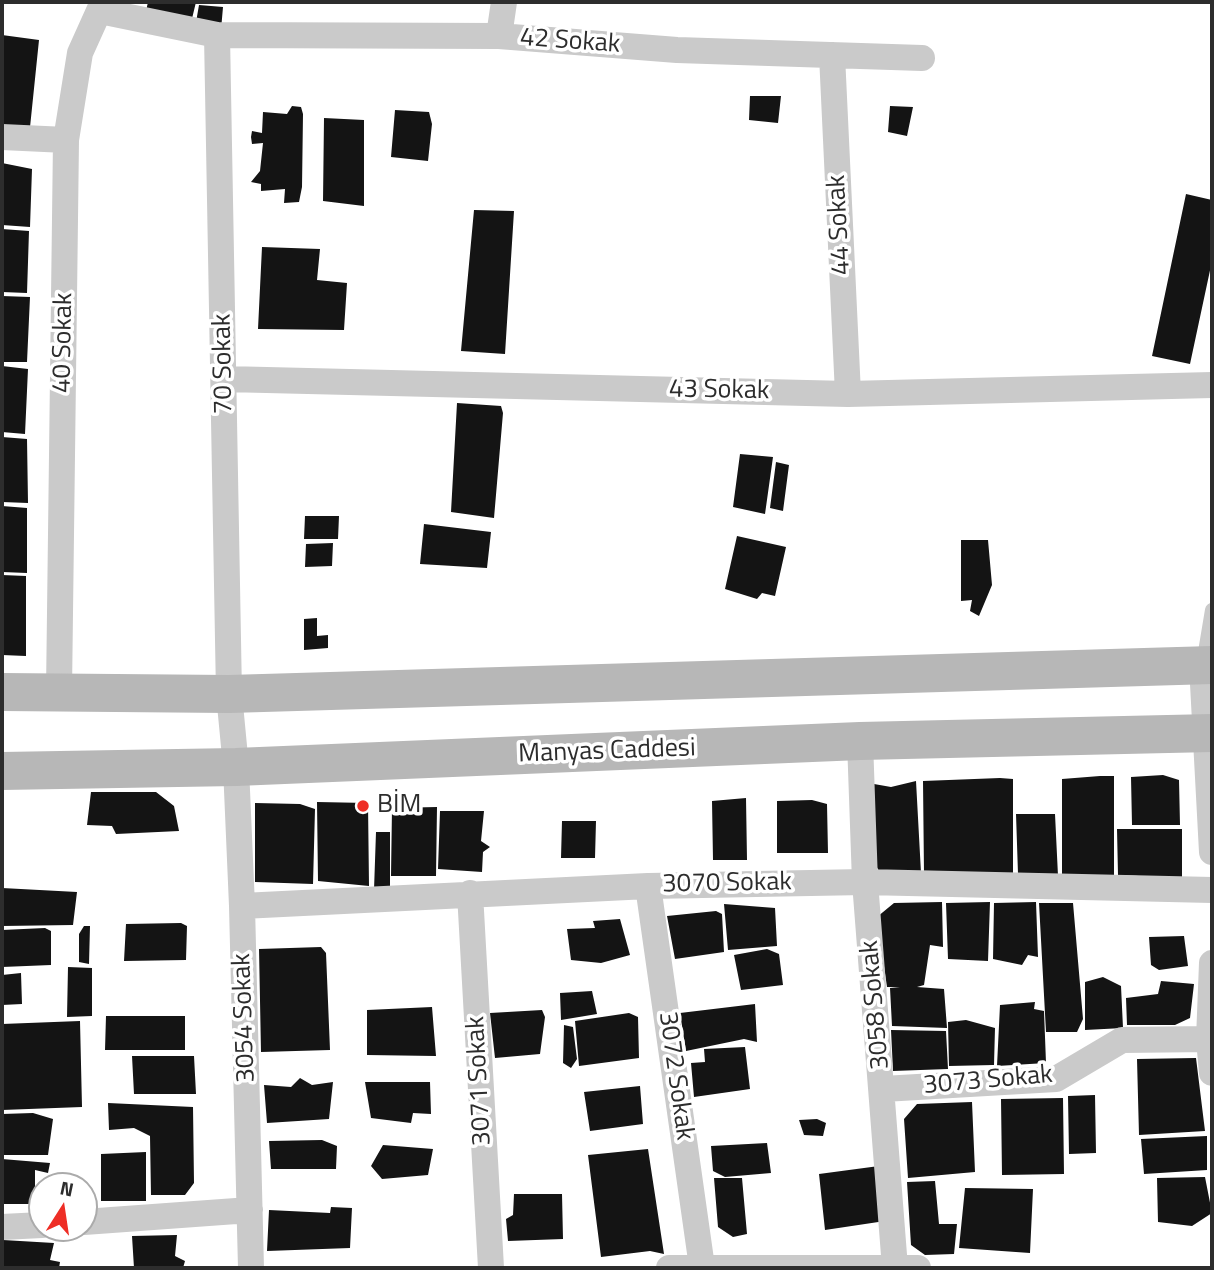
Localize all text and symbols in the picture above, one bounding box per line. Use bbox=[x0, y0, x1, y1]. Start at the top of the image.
street label: 42 Sokak bbox=[519, 23, 621, 61]
street label: 44 Sokak bbox=[822, 174, 858, 276]
street label: 40 Sokak bbox=[48, 292, 80, 394]
street label: 70 Sokak bbox=[208, 313, 240, 415]
street label: 43 Sokak bbox=[668, 375, 770, 407]
street label: Manyas Caddesi bbox=[518, 733, 696, 771]
place label: BİM bbox=[377, 790, 421, 822]
marker: BİM bbox=[355, 798, 371, 814]
street label: 3070 Sokak bbox=[662, 867, 792, 901]
street label: 3058 Sokak bbox=[855, 939, 897, 1071]
street label: 3054 Sokak bbox=[227, 953, 263, 1083]
street label: 3072 Sokak bbox=[651, 1010, 699, 1142]
street label: 3071 Sokak bbox=[461, 1015, 499, 1147]
street label: 3073 Sokak bbox=[922, 1060, 1054, 1102]
north arrow bbox=[28, 1172, 98, 1242]
text: N bbox=[58, 1172, 77, 1203]

